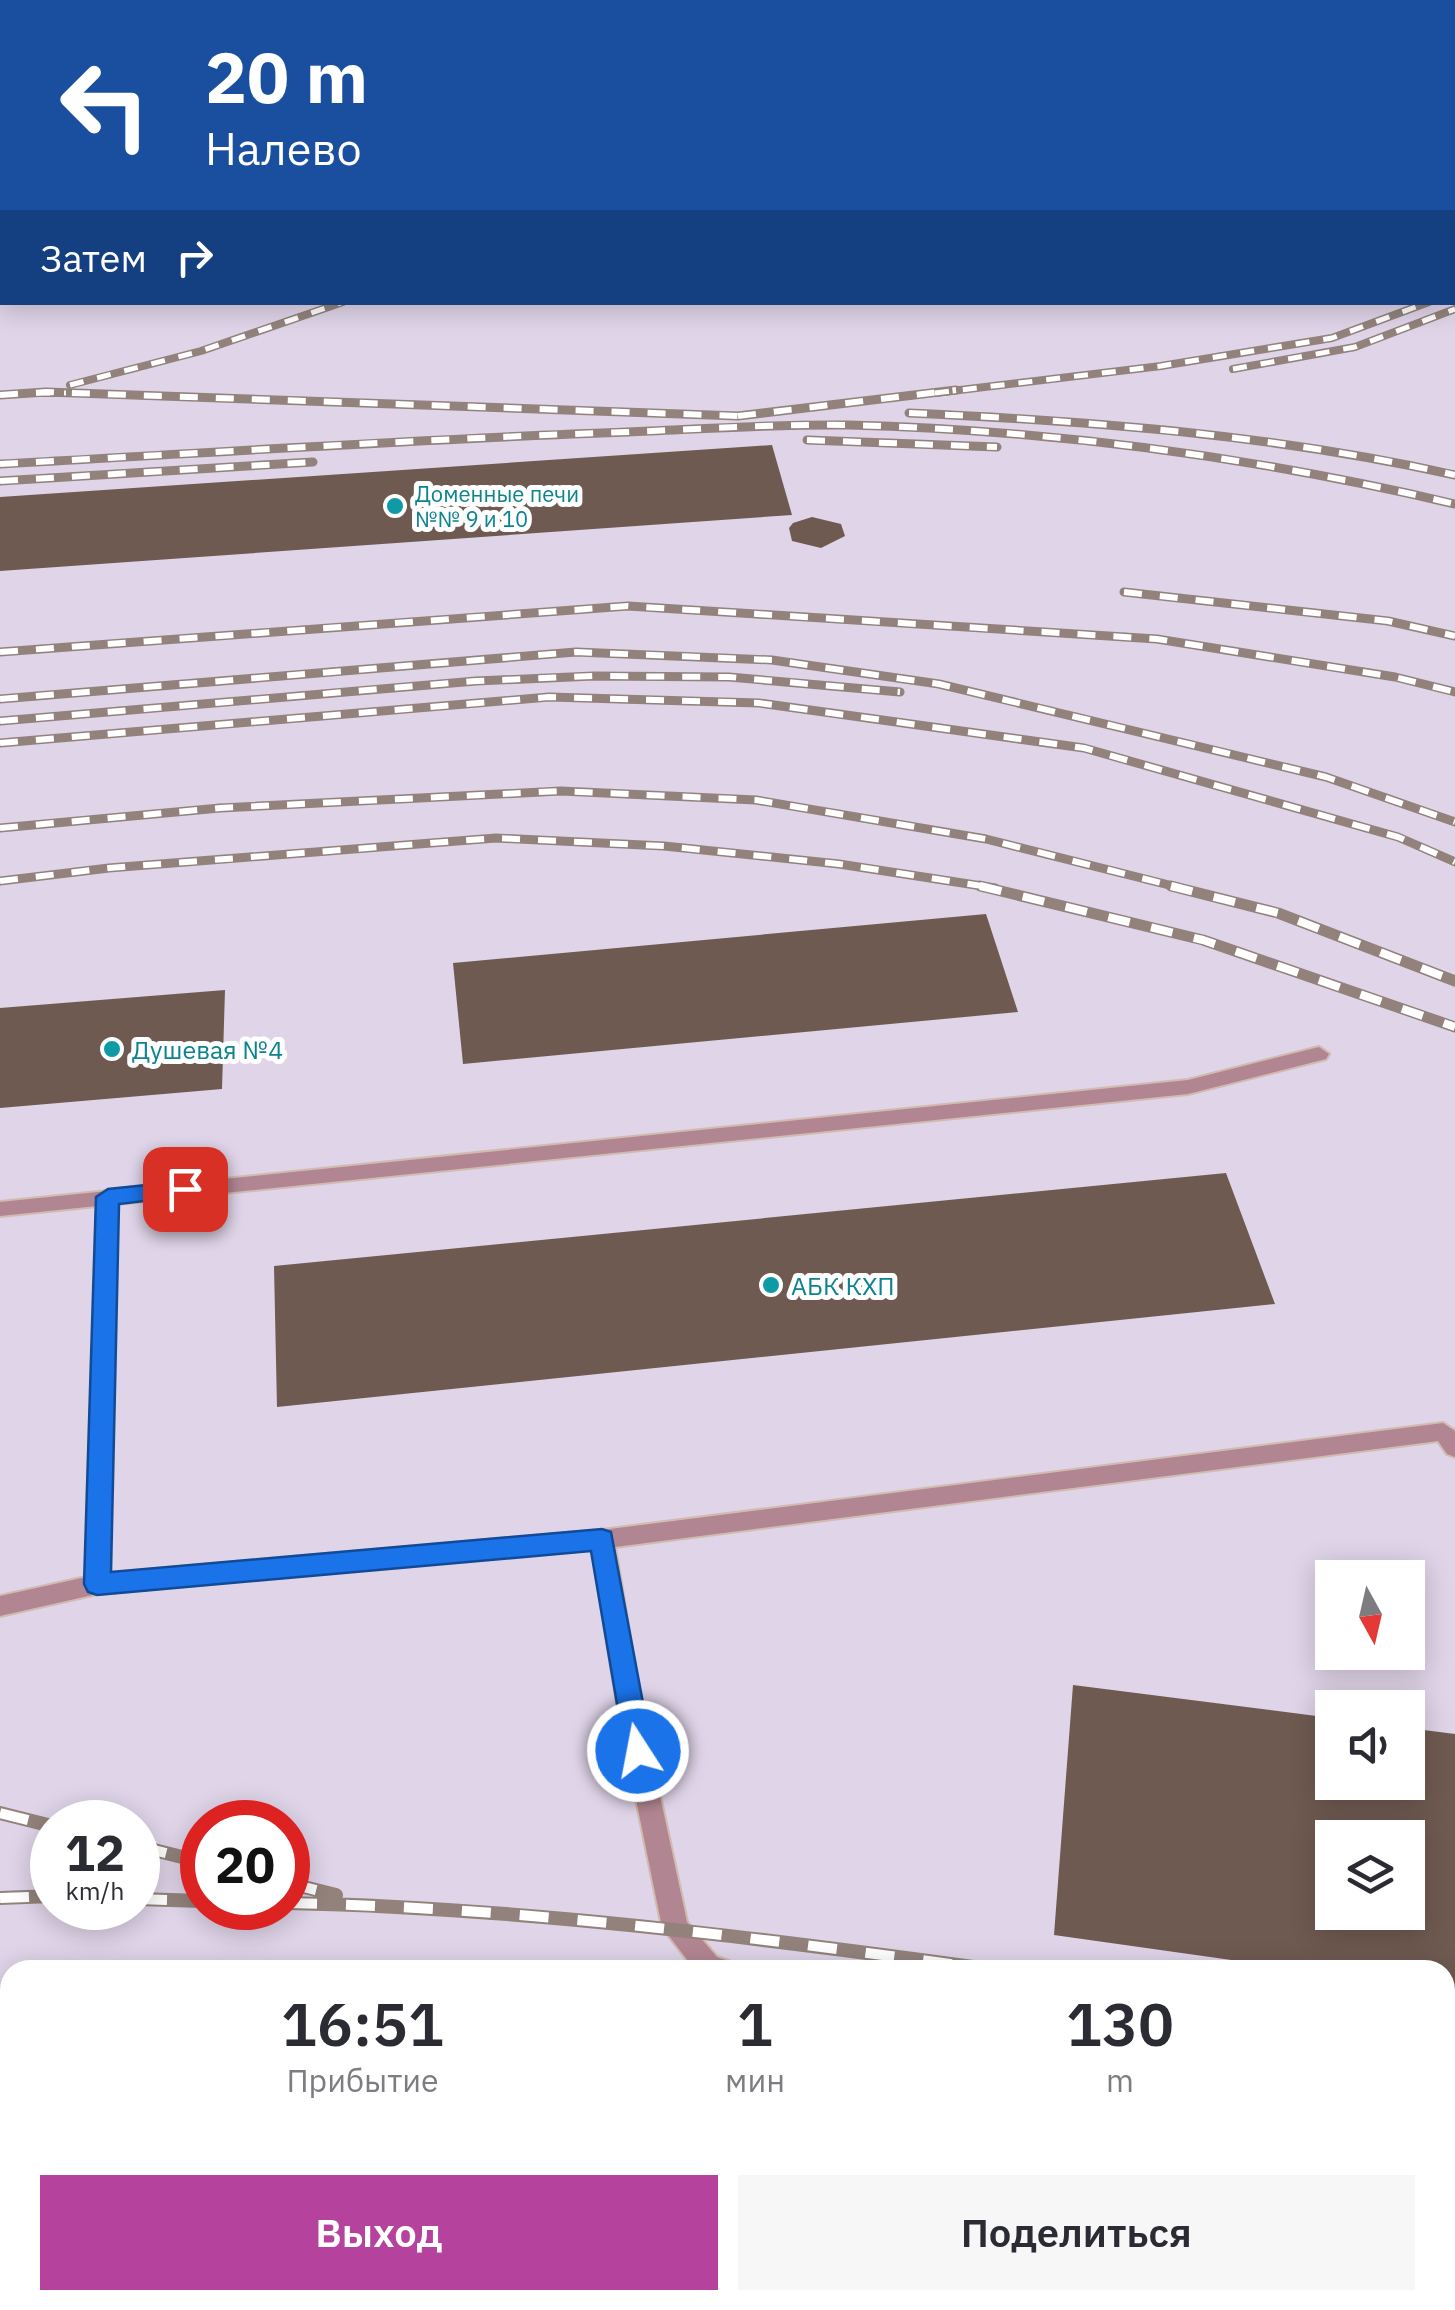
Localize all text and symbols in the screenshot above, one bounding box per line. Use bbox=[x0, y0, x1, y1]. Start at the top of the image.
text: 20 m bbox=[205, 31, 368, 122]
icon: left bbox=[40, 40, 170, 170]
text: Налево bbox=[205, 119, 362, 177]
icon: right bbox=[167, 230, 222, 285]
text: Затем bbox=[40, 233, 147, 282]
place label: Доменные печи №№ 9 и 10 bbox=[415, 479, 579, 533]
marker: Доменные печи №№ 9 и 10 bbox=[384, 495, 406, 517]
place label: Душевая №4 bbox=[132, 1033, 283, 1066]
marker: Душевая №4 bbox=[101, 1038, 123, 1060]
pin bbox=[143, 1147, 228, 1232]
icon: arrive bbox=[158, 1162, 213, 1217]
place label: АБК КХП bbox=[791, 1269, 895, 1302]
marker: АБК КХП bbox=[760, 1274, 782, 1296]
north arrow bbox=[1315, 1560, 1425, 1670]
map controls bbox=[1315, 1560, 1425, 1930]
button: sound bbox=[1315, 1690, 1425, 1800]
position arrow bbox=[586, 1699, 690, 1803]
speed limit sign: 20 bbox=[180, 1800, 310, 1930]
text: 12 bbox=[65, 1820, 125, 1885]
button: layers bbox=[1315, 1820, 1425, 1930]
text: km/h bbox=[66, 1874, 124, 1907]
text: 16:51 bbox=[281, 1984, 444, 2063]
text: 1 bbox=[737, 1984, 773, 2063]
text: 130 bbox=[1066, 1984, 1174, 2063]
text: Прибытие bbox=[286, 2059, 439, 2101]
text: мин bbox=[725, 2059, 785, 2101]
text: m bbox=[1106, 2059, 1134, 2101]
button: Выход bbox=[40, 2175, 718, 2290]
button: Поделиться bbox=[738, 2175, 1415, 2290]

